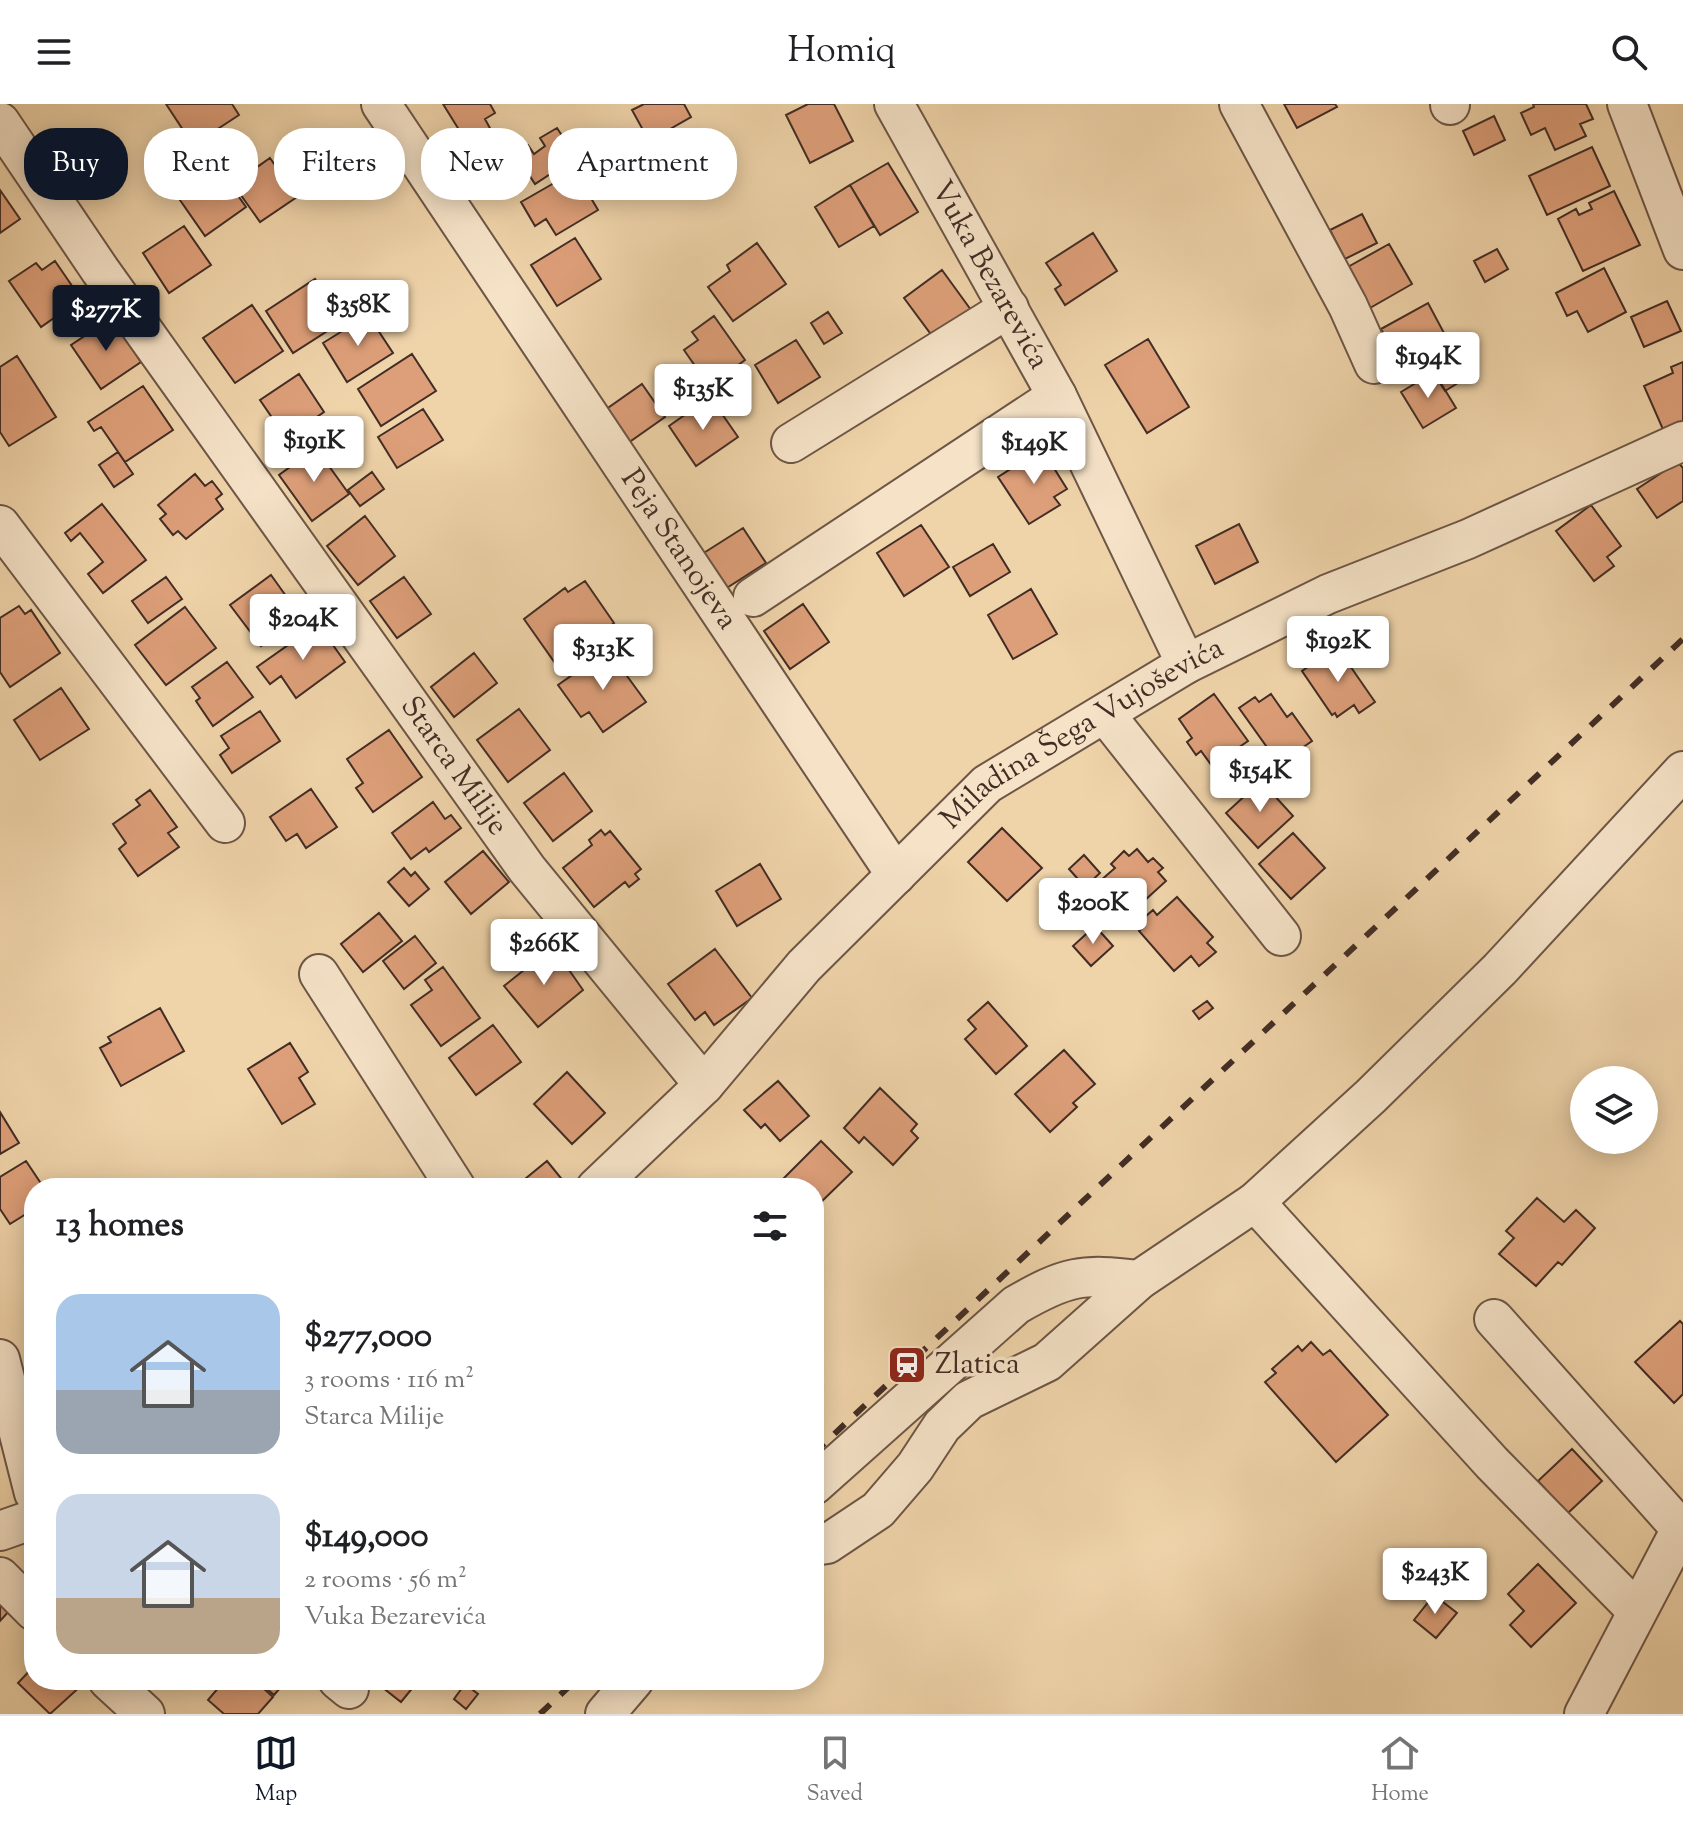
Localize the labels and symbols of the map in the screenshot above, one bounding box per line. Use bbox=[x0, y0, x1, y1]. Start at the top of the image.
street label: Vuka Bezarevića bbox=[920, 173, 1060, 378]
pin: $358K bbox=[302, 280, 414, 348]
pin: $277K bbox=[50, 285, 162, 353]
pin: $194K bbox=[1372, 332, 1484, 400]
pin: $135K bbox=[647, 364, 759, 432]
pin: $191K bbox=[258, 416, 370, 484]
pin: $149K bbox=[978, 418, 1090, 486]
street label: Peja Stanojeva bbox=[609, 461, 748, 639]
pin: $204K bbox=[247, 594, 359, 662]
pin: $192K bbox=[1282, 616, 1394, 684]
pin: $313K bbox=[547, 624, 659, 692]
street label: Miladina Šega Vujoševića bbox=[931, 627, 1231, 840]
street label: Starca Milije bbox=[389, 688, 518, 845]
pin: $154K bbox=[1204, 746, 1316, 814]
pin: $200K bbox=[1037, 878, 1149, 946]
pin: $266K bbox=[488, 919, 600, 987]
station icon: Zlatica bbox=[886, 1344, 928, 1386]
place label: Zlatica bbox=[935, 1344, 1020, 1387]
pin: $243K bbox=[1379, 1548, 1491, 1616]

